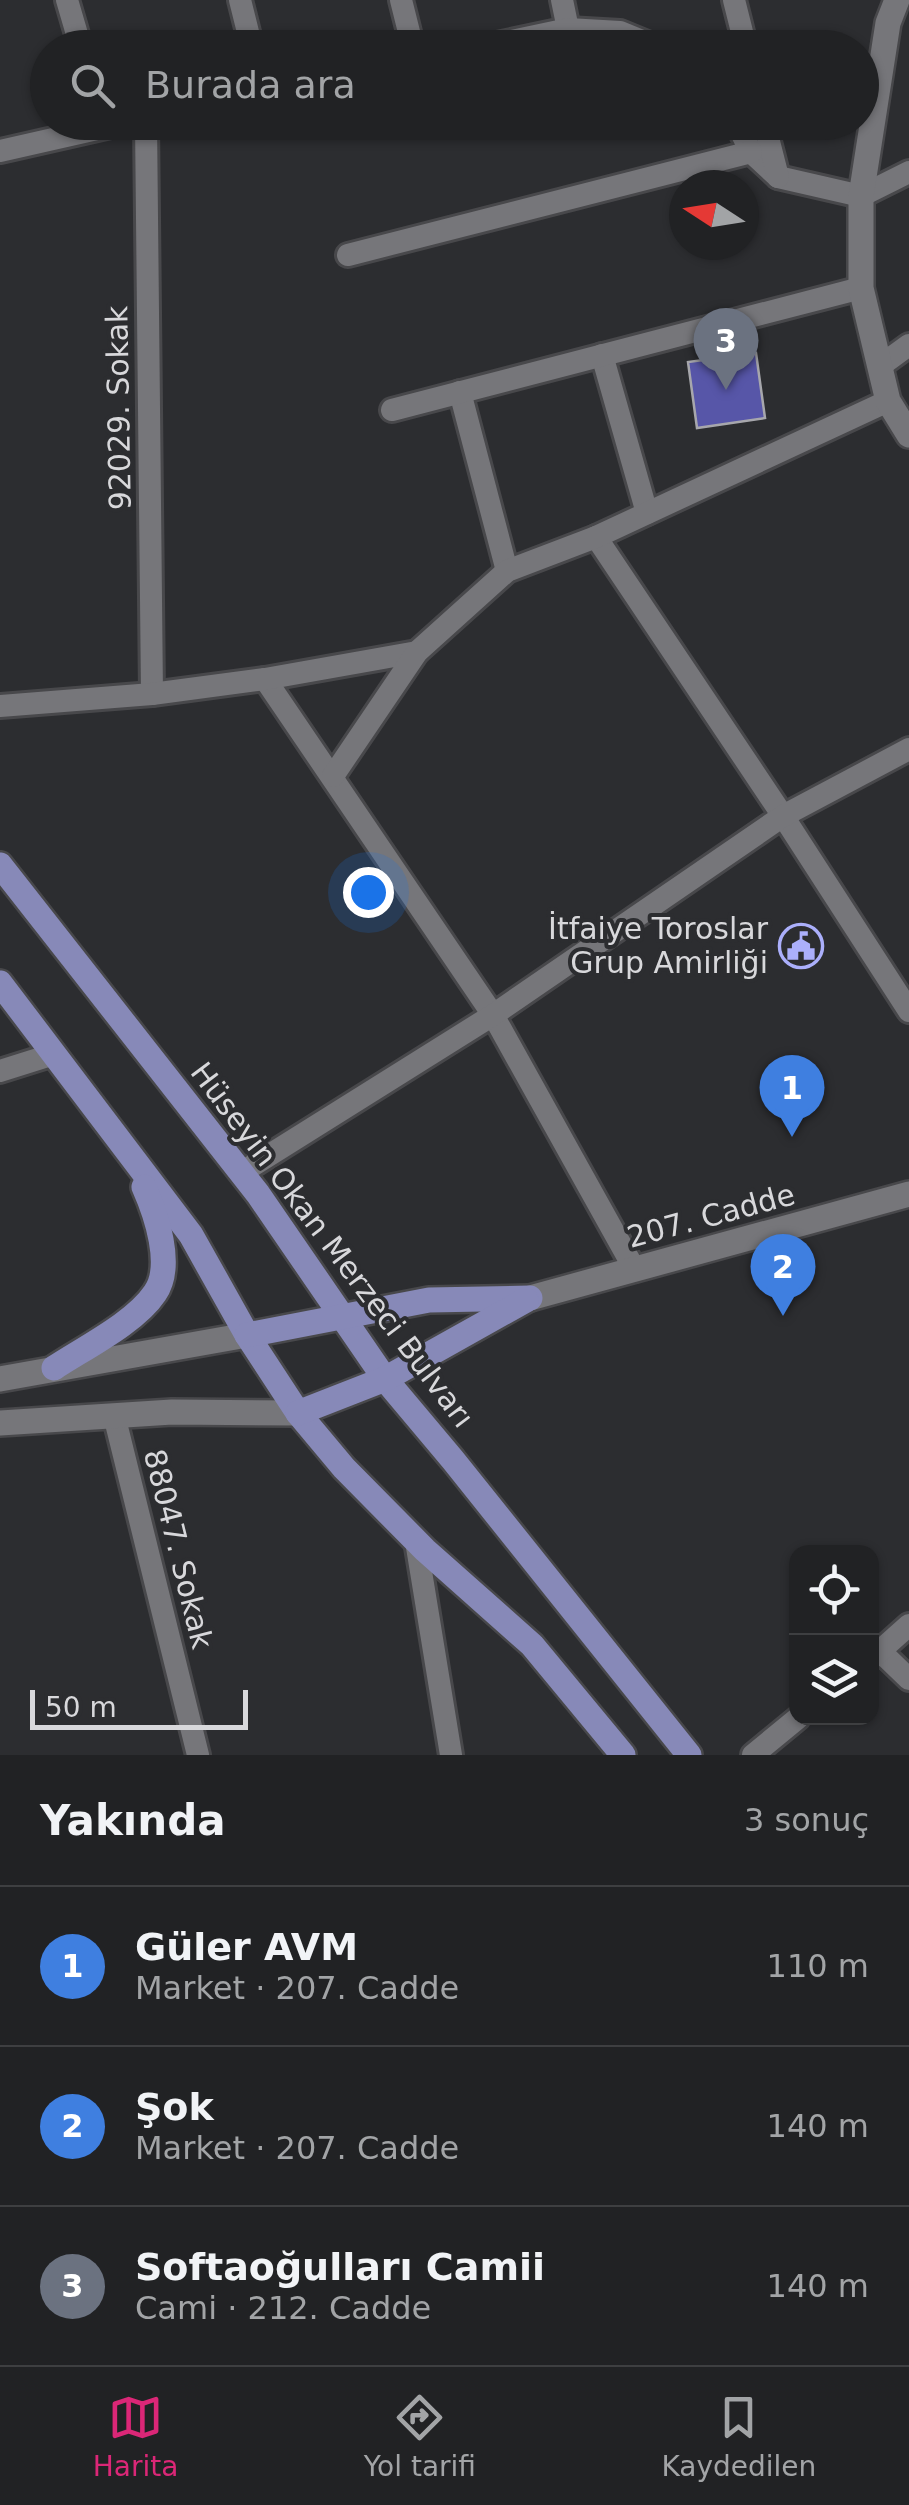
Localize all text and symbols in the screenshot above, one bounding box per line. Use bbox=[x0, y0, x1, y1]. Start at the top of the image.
search box bbox=[30, 30, 879, 140]
icon: search bbox=[65, 58, 120, 113]
text: Burada ara bbox=[145, 63, 356, 107]
north arrow bbox=[669, 170, 759, 260]
street label: 92029. Sokak bbox=[99, 305, 138, 511]
pin: 3 bbox=[694, 308, 758, 390]
your location bbox=[343, 867, 394, 918]
place label: İtfaiye Toroslar Grup Amirliği bbox=[548, 911, 769, 980]
public building icon: İtfaiye Toroslar Grup Amirliği bbox=[778, 923, 824, 969]
pin: 1 bbox=[760, 1054, 824, 1137]
street label: Hüseyin Okan Merzeci Bulvarı bbox=[184, 1055, 481, 1434]
street label: 207. Cadde bbox=[623, 1176, 799, 1255]
pin: 2 bbox=[750, 1234, 816, 1316]
street label: 88047. Sokak bbox=[137, 1445, 220, 1653]
map controls bbox=[789, 1545, 879, 1725]
button: locate bbox=[789, 1545, 879, 1635]
button: layers bbox=[789, 1635, 879, 1725]
scale bar bbox=[30, 1685, 248, 1730]
text: 50 m bbox=[45, 1691, 117, 1724]
text: Yakında bbox=[40, 1796, 226, 1845]
text: 3 sonuç bbox=[744, 1801, 869, 1839]
text: Güler AVM bbox=[135, 1925, 358, 1969]
text: 1 bbox=[61, 1947, 84, 1985]
text: 110 m bbox=[767, 1947, 869, 1985]
text: Market · 207. Cadde bbox=[135, 1969, 459, 2007]
text: Şok bbox=[135, 2085, 214, 2129]
text: 2 bbox=[61, 2107, 84, 2145]
text: 140 m bbox=[767, 2107, 869, 2145]
text: Market · 207. Cadde bbox=[135, 2129, 459, 2167]
text: Softaoğulları Camii bbox=[135, 2245, 545, 2289]
text: 3 bbox=[61, 2267, 84, 2305]
text: 140 m bbox=[767, 2267, 869, 2305]
text: Cami · 212. Cadde bbox=[135, 2289, 431, 2327]
tab: Harita bbox=[93, 2390, 178, 2483]
tab: Yol tarifi bbox=[364, 2390, 476, 2483]
tab: Kaydedilen bbox=[661, 2390, 816, 2483]

